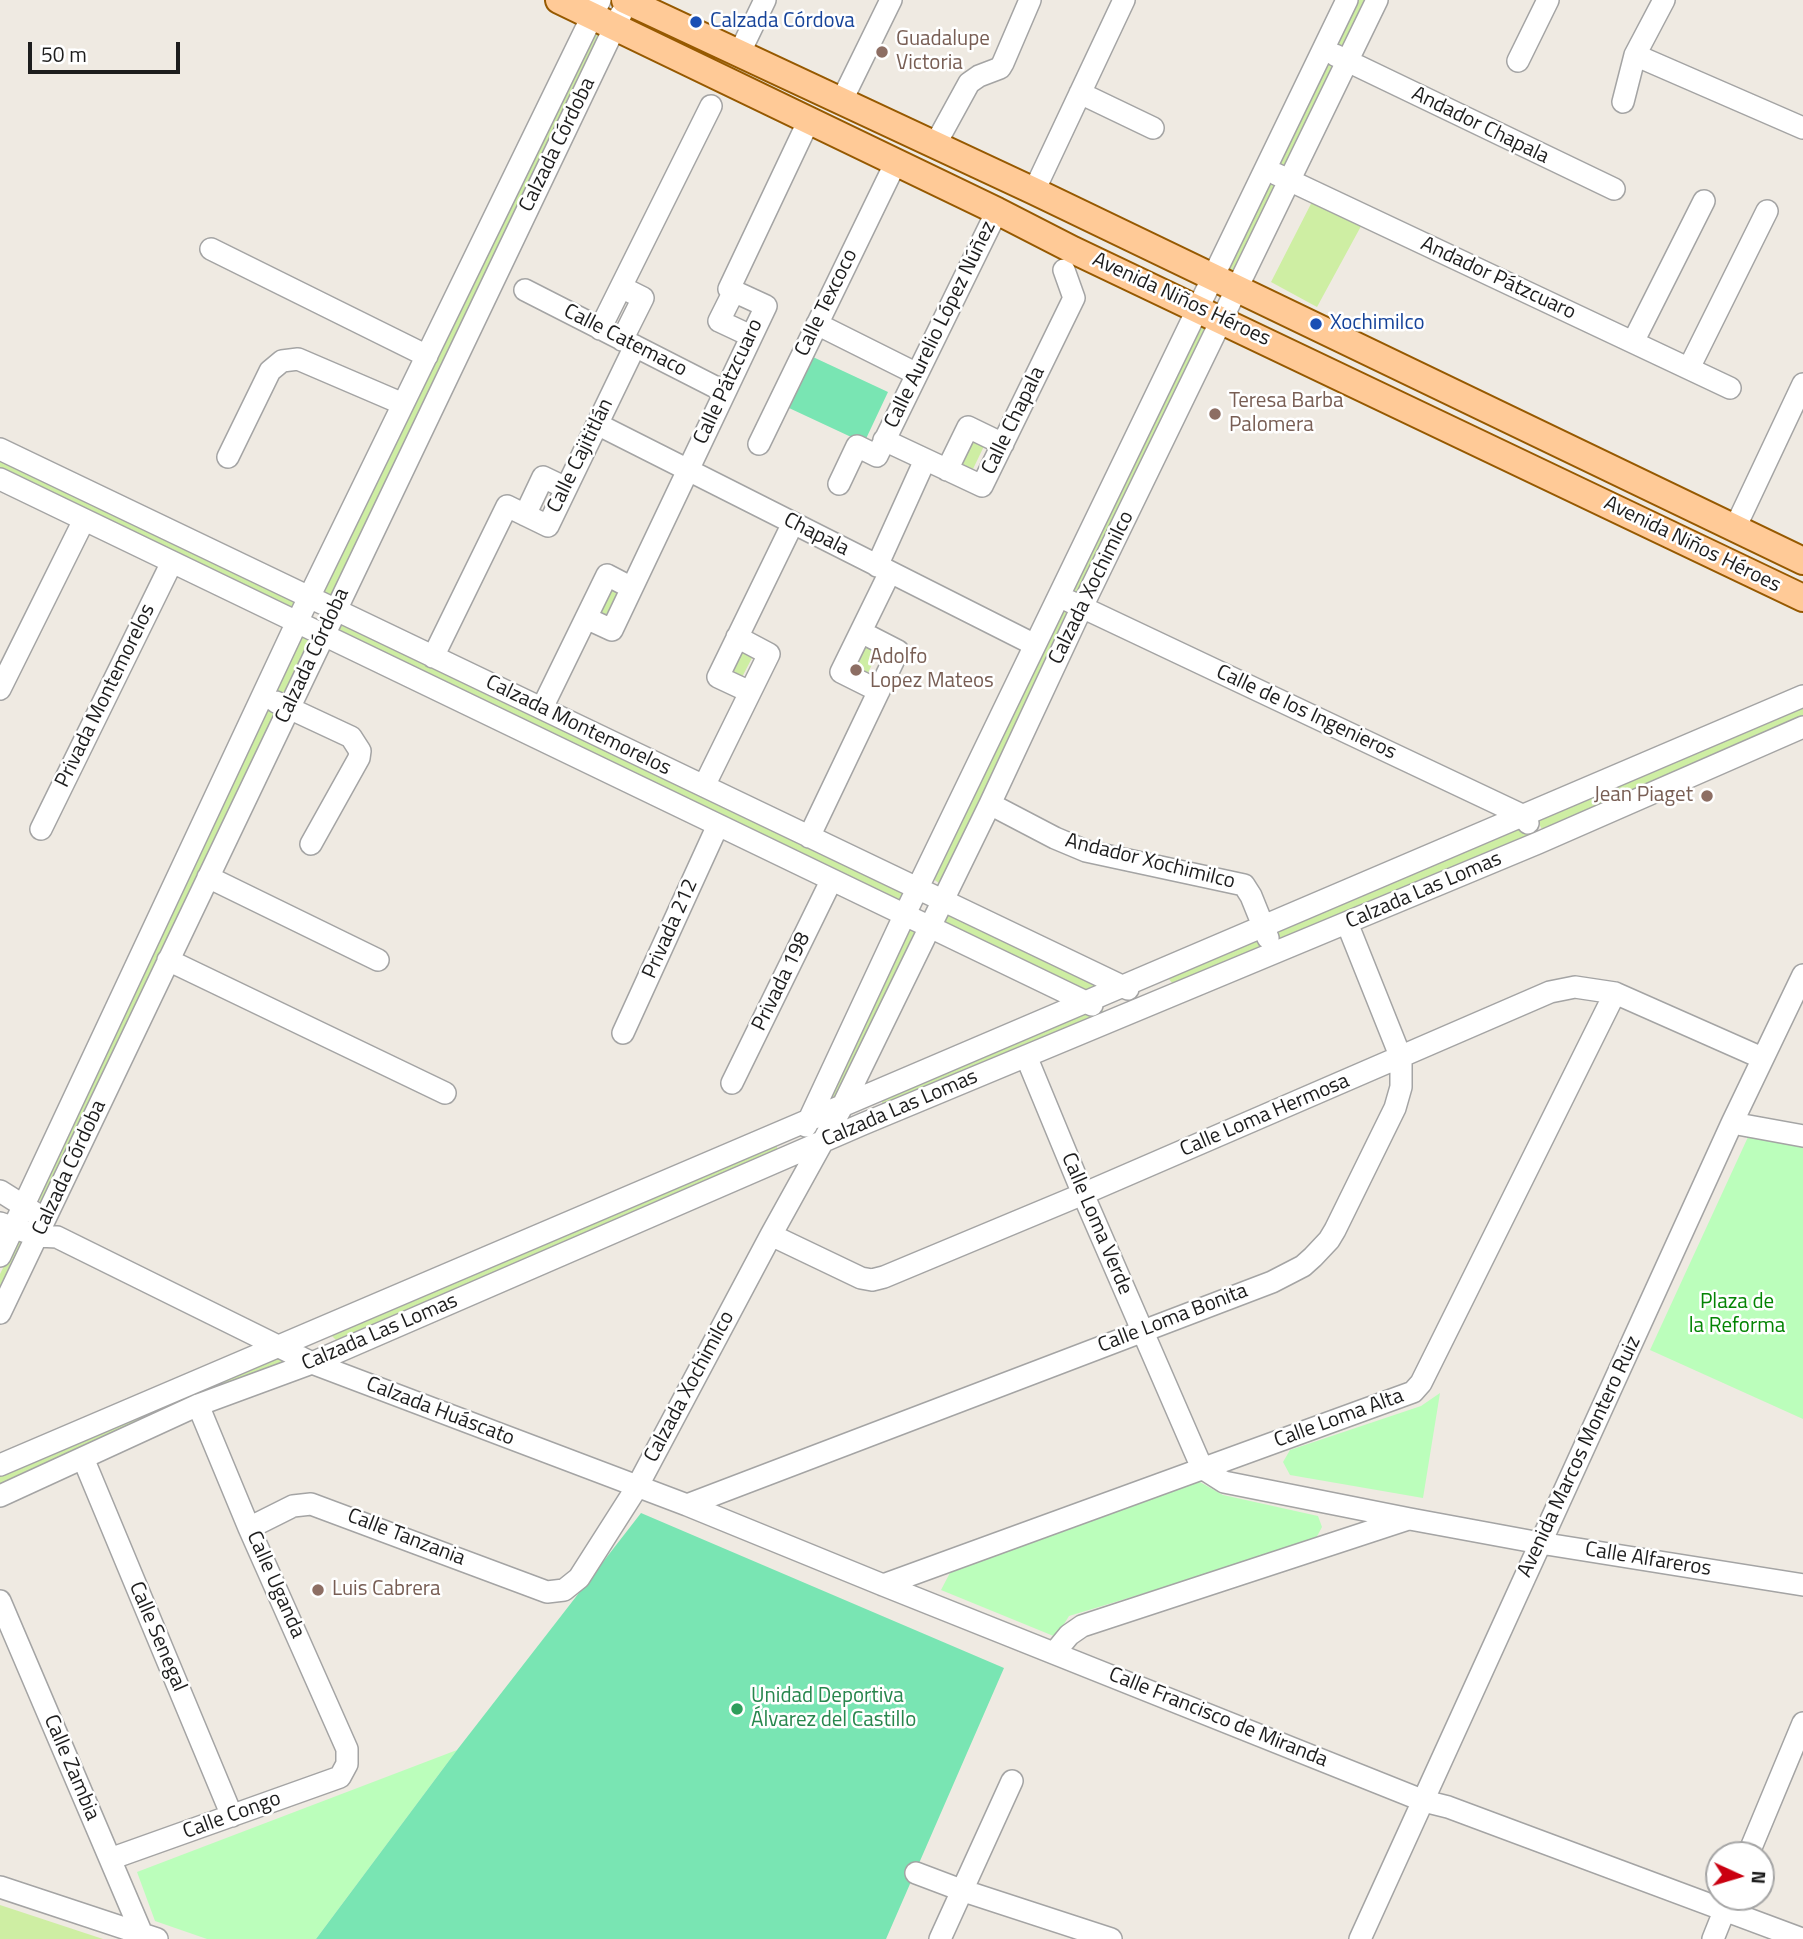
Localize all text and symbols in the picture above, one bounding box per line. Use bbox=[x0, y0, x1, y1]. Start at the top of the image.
place label: Calzada Córdova bbox=[710, 9, 855, 35]
marker: Calzada Córdova bbox=[688, 14, 704, 30]
place label: Guadalupe Victoria bbox=[896, 27, 990, 77]
scale bar bbox=[32, 28, 184, 72]
text: 50 m bbox=[41, 38, 87, 70]
marker: Guadalupe Victoria bbox=[874, 44, 890, 60]
street label: Calzada Córdoba bbox=[515, 74, 601, 216]
street label: Andador Chapala bbox=[1407, 82, 1553, 170]
street label: Calle Aurelio López Núñez bbox=[880, 217, 1002, 433]
street label: Andador Pátzcuaro bbox=[1416, 232, 1580, 326]
street label: Calle Texcoco bbox=[790, 245, 864, 361]
street label: Avenida Niños Héroes bbox=[1088, 248, 1274, 352]
street label: Calle Catemaco bbox=[559, 299, 691, 383]
place label: Xochimilco bbox=[1330, 311, 1425, 337]
street label: Calle Pátzcuaro bbox=[689, 315, 769, 449]
marker: Xochimilco bbox=[1308, 316, 1324, 332]
street label: Calle Chapala bbox=[977, 363, 1051, 479]
place label: Teresa Barba Palomera bbox=[1229, 389, 1344, 439]
street label: Calle Cajititlán bbox=[542, 395, 620, 517]
marker: Teresa Barba Palomera bbox=[1207, 406, 1223, 422]
street label: Avenida Niños Héroes bbox=[1600, 491, 1784, 599]
street label: Calzada Xochimilco bbox=[1044, 507, 1140, 669]
street label: Chapala bbox=[779, 508, 853, 562]
street label: Calzada Córdoba bbox=[271, 584, 355, 728]
street label: Privada Montemorelos bbox=[51, 600, 161, 792]
place label: Adolfo Lopez Mateos bbox=[870, 645, 994, 695]
street label: Calle de los Ingenieros bbox=[1212, 660, 1400, 766]
marker: Adolfo Lopez Mateos bbox=[848, 662, 864, 678]
street label: Calzada Montemorelos bbox=[481, 670, 675, 782]
place label: Jean Piaget bbox=[1594, 783, 1693, 809]
marker: Jean Piaget bbox=[1699, 788, 1715, 804]
street label: Andador Xochimilco bbox=[1063, 829, 1237, 895]
street label: Calzada Las Lomas bbox=[1342, 847, 1506, 935]
street label: Privada 212 bbox=[638, 875, 704, 983]
street label: Privada 198 bbox=[747, 929, 817, 1035]
street label: Calzada Las Lomas bbox=[818, 1065, 982, 1153]
street label: Calle Loma Hermosa bbox=[1177, 1069, 1353, 1163]
street label: Calzada Córdoba bbox=[28, 1096, 112, 1240]
street label: Calle Loma Verde bbox=[1055, 1149, 1137, 1299]
street label: Calle Loma Bonita bbox=[1095, 1279, 1251, 1359]
street label: Calzada Las Lomas bbox=[298, 1289, 462, 1377]
park label: Plaza de la Reforma bbox=[1689, 1290, 1785, 1340]
street label: Calzada Xochimilco bbox=[640, 1307, 740, 1467]
street label: Avenida Marcos Montero Ruiz bbox=[1513, 1332, 1647, 1582]
street label: Calzada Huáscato bbox=[362, 1372, 518, 1452]
street label: Calle Loma Alta bbox=[1271, 1384, 1407, 1454]
street label: Calle Tanzania bbox=[343, 1504, 469, 1572]
street label: Calle Uganda bbox=[240, 1528, 310, 1642]
street label: Calle Alfareros bbox=[1583, 1538, 1713, 1582]
place label: Luis Cabrera bbox=[332, 1577, 441, 1603]
street label: Calle Senegal bbox=[123, 1578, 191, 1696]
marker: Luis Cabrera bbox=[310, 1582, 326, 1598]
street label: Calle Francisco de Miranda bbox=[1105, 1662, 1331, 1774]
place label: Unidad Deportiva Álvarez del Castillo bbox=[751, 1684, 916, 1734]
marker: Unidad Deportiva Álvarez del Castillo bbox=[729, 1701, 745, 1717]
street label: Calle Zambia bbox=[37, 1711, 105, 1825]
street label: Calle Congo bbox=[180, 1787, 284, 1845]
north arrow bbox=[1705, 1841, 1775, 1911]
text: N bbox=[1745, 1870, 1774, 1885]

